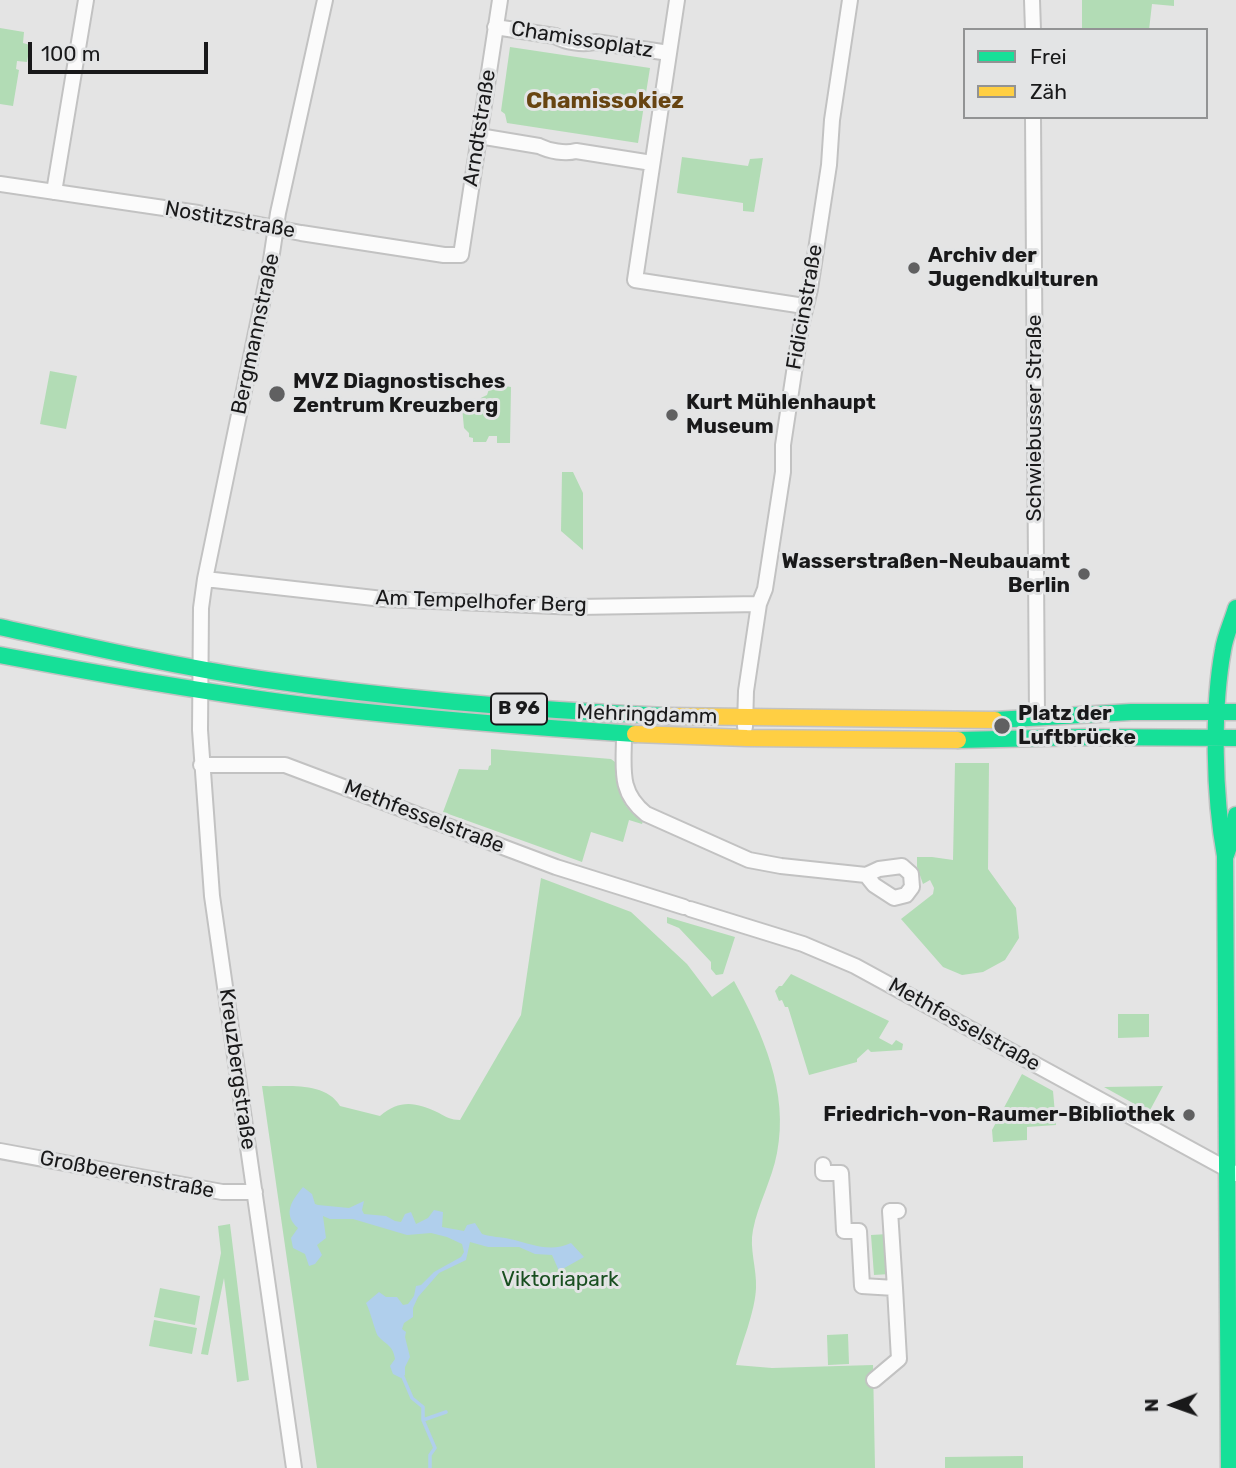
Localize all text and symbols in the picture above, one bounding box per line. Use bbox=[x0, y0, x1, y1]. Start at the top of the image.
street label: Chamissoplatz bbox=[509, 16, 655, 64]
scale bar bbox=[32, 28, 212, 72]
legend bbox=[963, 28, 1208, 119]
text: 100 m bbox=[41, 41, 100, 66]
text: Frei bbox=[1030, 44, 1067, 69]
street label: Arndtstraße bbox=[458, 68, 502, 188]
text: Zäh bbox=[1030, 79, 1067, 104]
district label: Chamissokiez bbox=[526, 87, 684, 115]
street label: Nostitzstraße bbox=[163, 196, 297, 244]
street label: Fidicinstraße bbox=[782, 242, 828, 372]
place label: Archiv der Jugendkulturen bbox=[928, 243, 1098, 293]
street label: Bergmannstraße bbox=[227, 251, 285, 417]
marker: Archiv der Jugendkulturen bbox=[906, 260, 922, 276]
street label: Schwiebusser Straße bbox=[1022, 314, 1048, 522]
place label: MVZ Diagnostisches Zentrum Kreuzberg bbox=[293, 369, 505, 419]
marker: MVZ Diagnostisches Zentrum Kreuzberg bbox=[267, 384, 287, 404]
place label: Kurt Mühlenhaupt Museum bbox=[686, 390, 876, 440]
marker: Kurt Mühlenhaupt Museum bbox=[664, 407, 680, 423]
place label: Wasserstraßen-Neubauamt Berlin bbox=[781, 549, 1070, 599]
marker: Wasserstraßen-Neubauamt Berlin bbox=[1076, 566, 1092, 582]
street label: Am Tempelhofer Berg bbox=[375, 586, 587, 618]
road number: B 96 bbox=[491, 694, 547, 724]
street label: Mehringdamm bbox=[576, 700, 718, 730]
place label: Platz der Luftbrücke bbox=[1018, 701, 1136, 751]
marker: Platz der Luftbrücke bbox=[992, 716, 1012, 736]
street label: Methfesselstraße bbox=[340, 775, 508, 859]
street label: Methfesselstraße bbox=[884, 973, 1044, 1077]
street label: Kreuzbergstraße bbox=[213, 987, 261, 1151]
place label: Friedrich-von-Raumer-Bibliothek bbox=[823, 1102, 1175, 1128]
marker: Friedrich-von-Raumer-Bibliothek bbox=[1181, 1107, 1197, 1123]
street label: Großbeerenstraße bbox=[38, 1146, 216, 1204]
park label: Viktoriapark bbox=[501, 1267, 619, 1293]
north arrow bbox=[1138, 1370, 1208, 1440]
text: N bbox=[1140, 1398, 1163, 1412]

